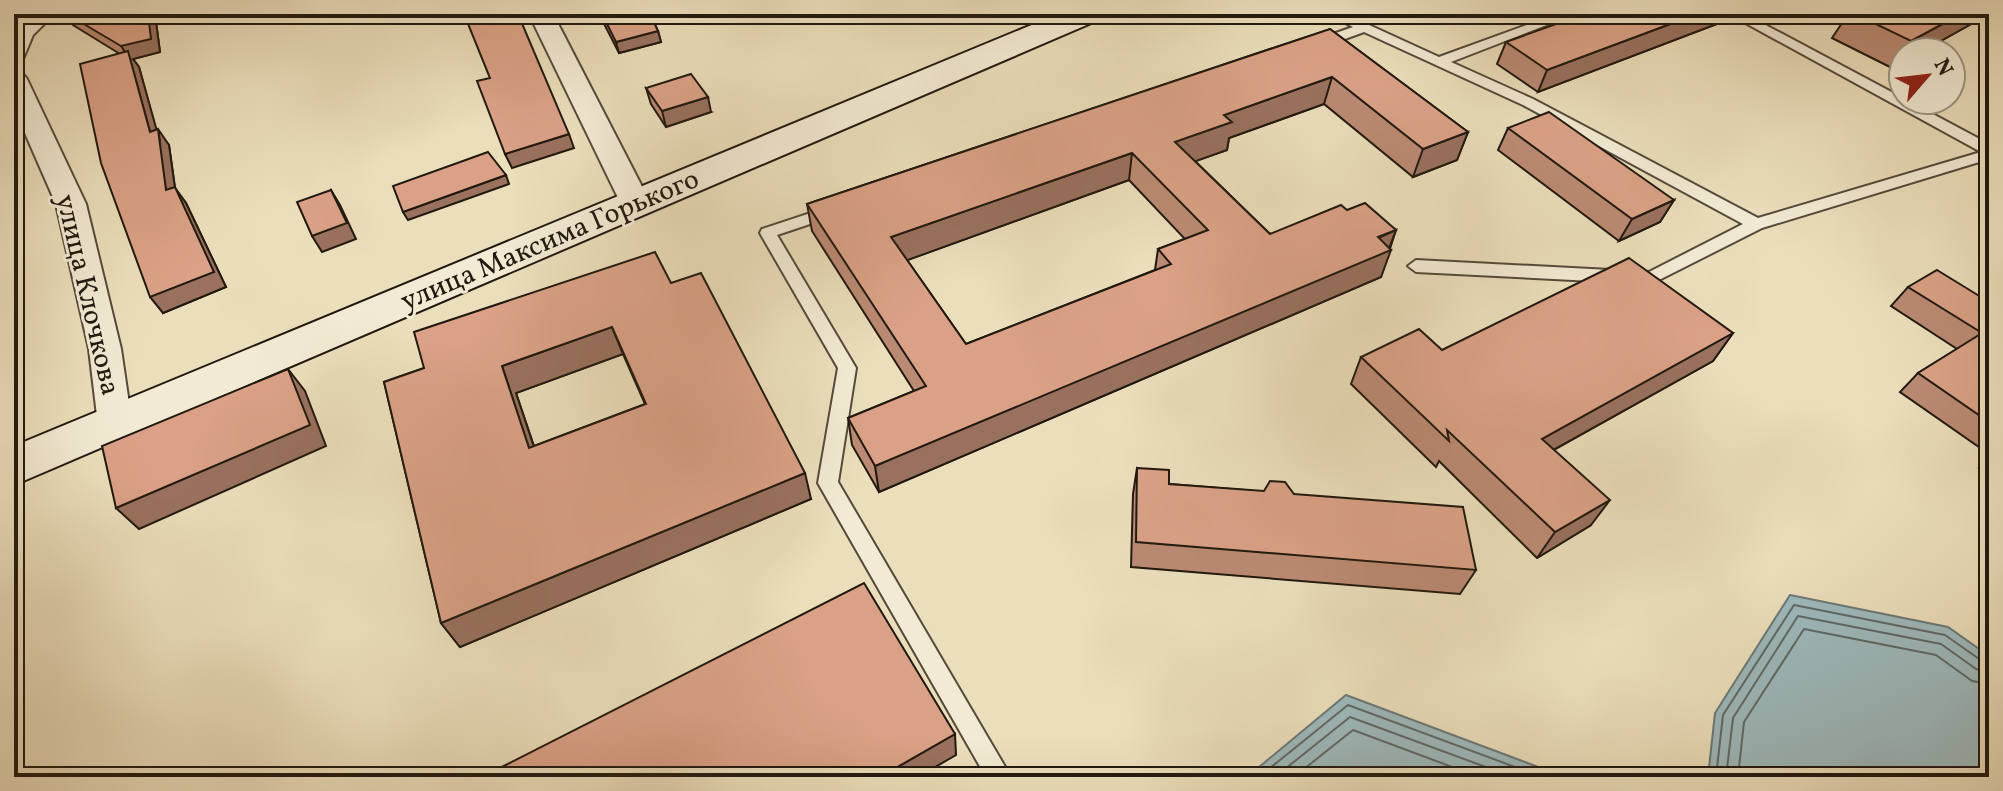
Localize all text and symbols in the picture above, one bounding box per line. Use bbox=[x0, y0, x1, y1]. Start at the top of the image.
north arrow bbox=[1887, 36, 1967, 116]
text: N bbox=[1925, 53, 1960, 82]
street label: улица Максима Горького bbox=[395, 160, 705, 322]
street label: улица Клочкова bbox=[45, 191, 129, 399]

